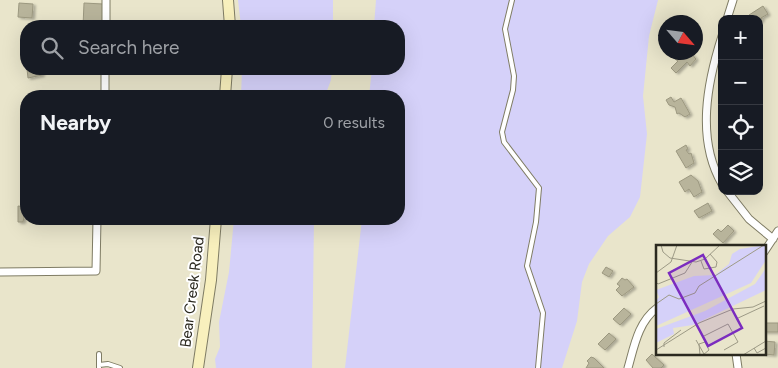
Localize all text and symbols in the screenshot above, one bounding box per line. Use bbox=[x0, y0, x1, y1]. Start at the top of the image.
north arrow bbox=[658, 15, 703, 60]
map controls bbox=[718, 15, 763, 195]
button: + bbox=[718, 15, 763, 60]
search box bbox=[20, 20, 405, 75]
icon: search bbox=[38, 34, 66, 62]
text: Search here bbox=[78, 36, 180, 59]
button: − bbox=[718, 60, 763, 105]
button: locate bbox=[718, 105, 763, 150]
text: Nearby bbox=[40, 110, 111, 135]
text: 0 results bbox=[323, 113, 385, 132]
button: layers bbox=[718, 150, 763, 195]
street label: Bear Creek Road bbox=[176, 236, 208, 348]
inset map bbox=[656, 245, 766, 356]

